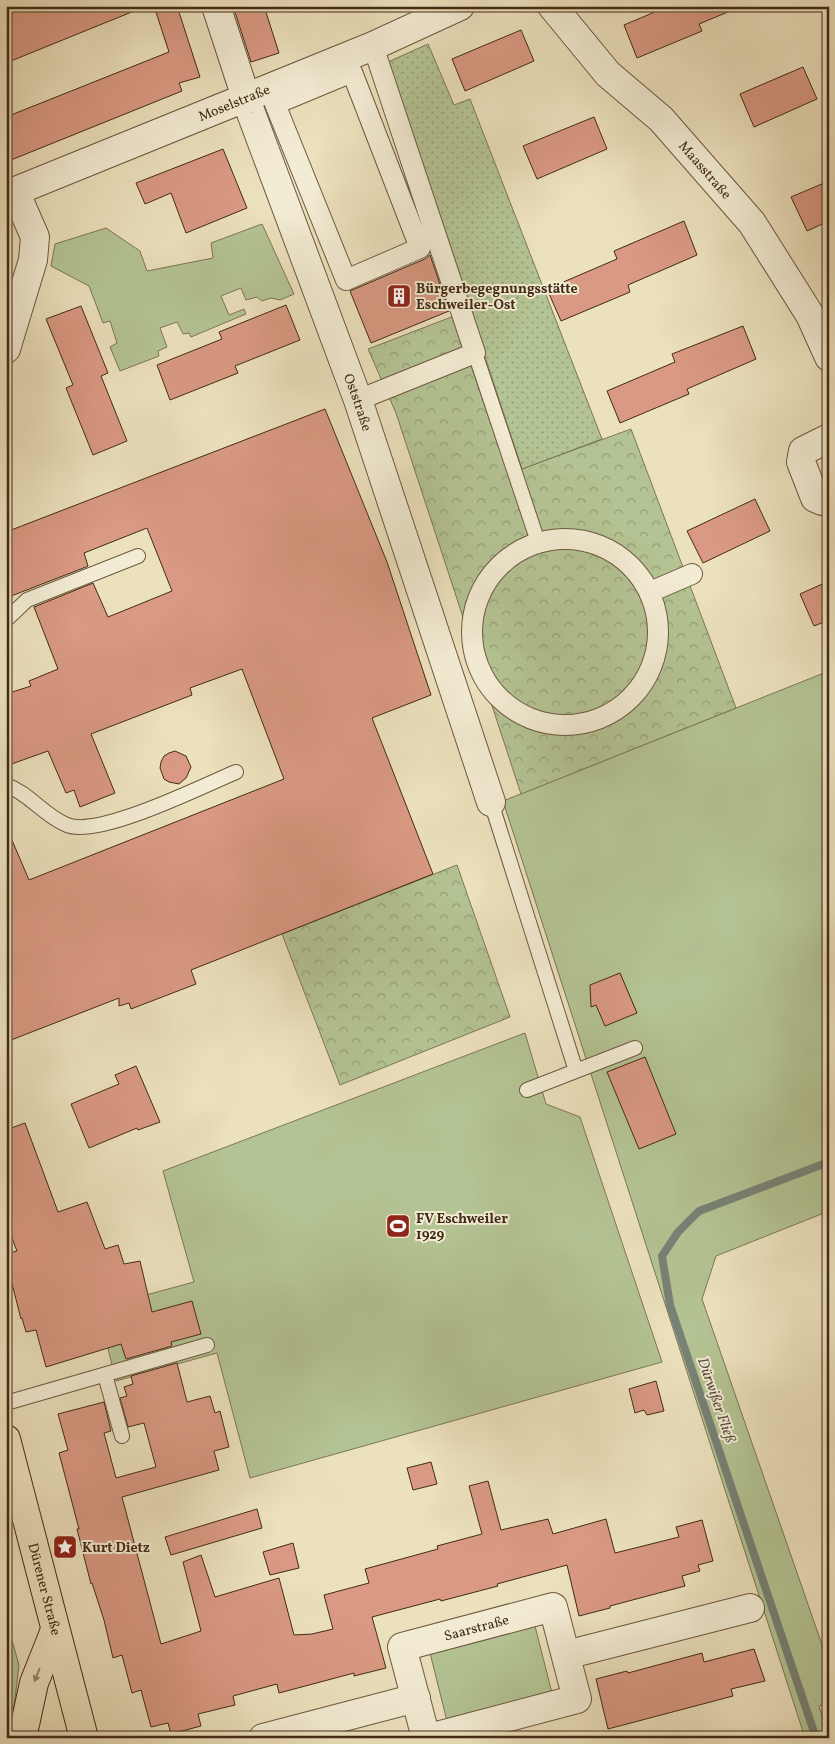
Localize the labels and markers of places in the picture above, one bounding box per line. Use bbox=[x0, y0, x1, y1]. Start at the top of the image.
place label: Bürgerbegegnungsstätte Eschweiler-Ost bbox=[416, 280, 578, 315]
building icon: Bürgerbegegnungsstätte Eschweiler-Ost bbox=[386, 283, 412, 309]
place label: FV Eschweiler 1929 bbox=[416, 1210, 508, 1245]
sports icon: FV Eschweiler 1929 bbox=[385, 1213, 411, 1239]
place icon: Kurt Dietz bbox=[52, 1534, 78, 1560]
place label: Kurt Dietz bbox=[82, 1539, 150, 1558]

